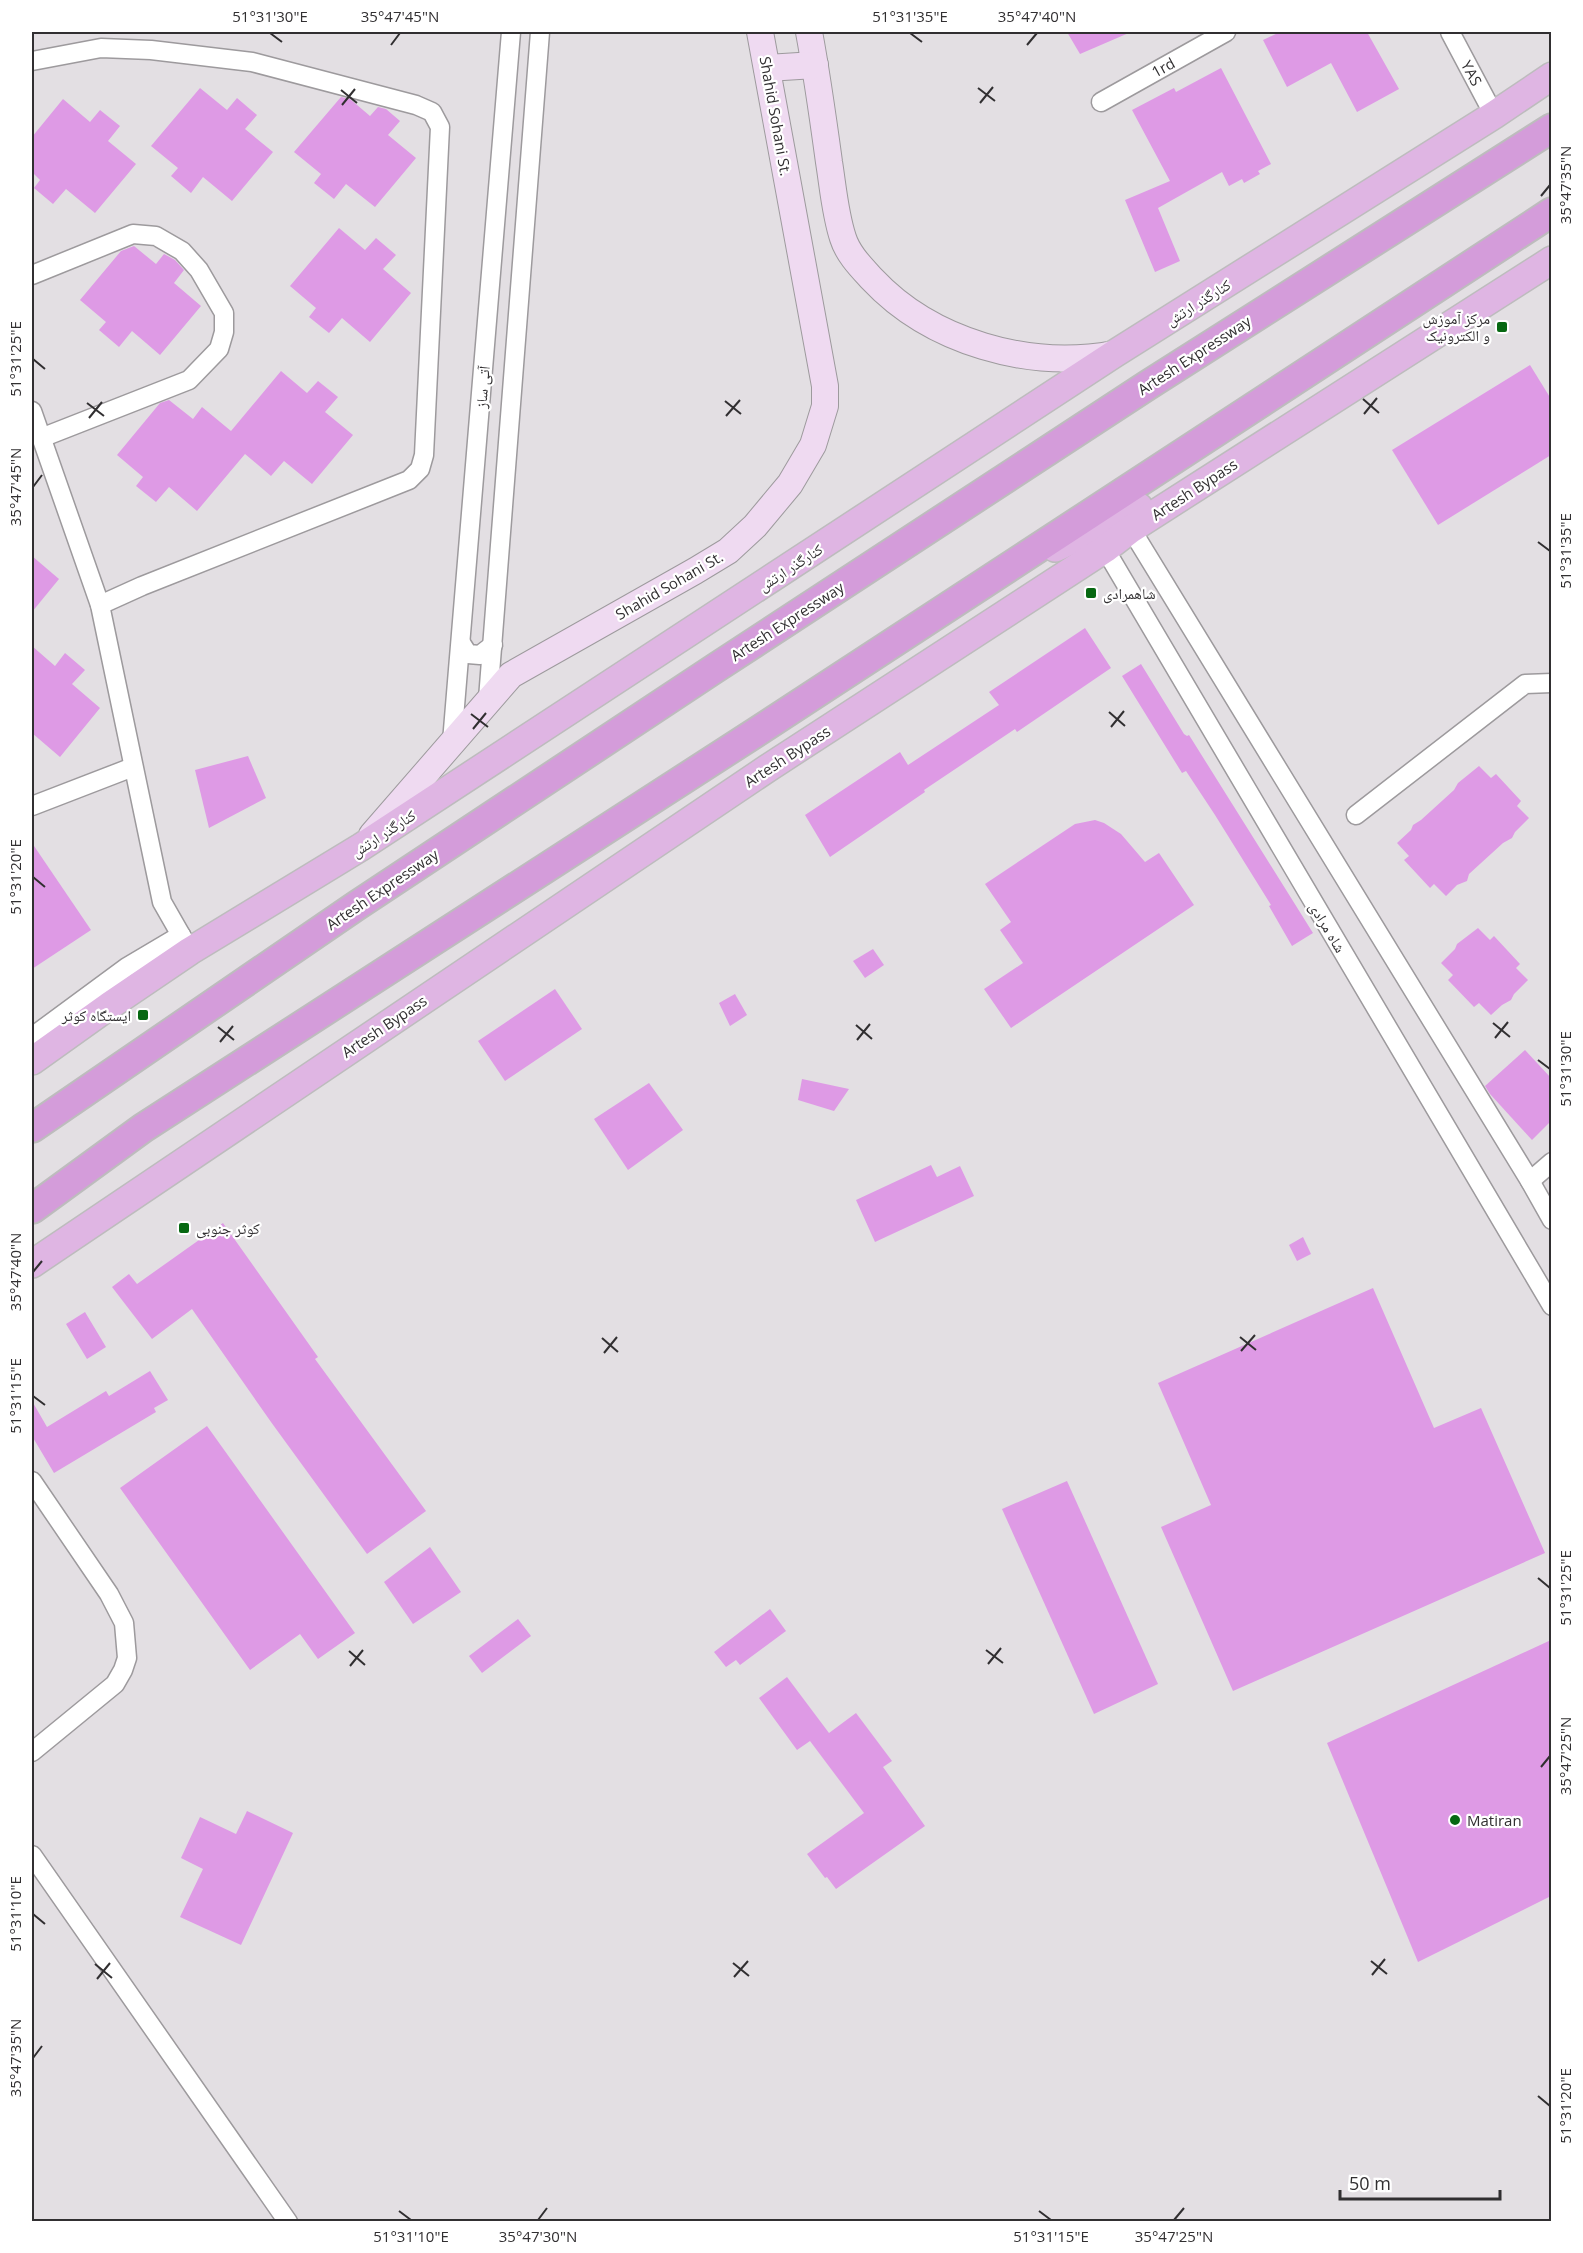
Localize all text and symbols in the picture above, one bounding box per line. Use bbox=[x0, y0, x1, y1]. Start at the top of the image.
text: 51°31'30"E bbox=[232, 6, 308, 26]
text: 35°47'45"N bbox=[361, 6, 439, 26]
text: 51°31'35"E bbox=[872, 6, 948, 26]
text: 35°47'40"N bbox=[998, 6, 1076, 26]
street label: 1rd bbox=[1148, 52, 1178, 82]
street label: Shahid Sohani St. bbox=[756, 55, 796, 177]
street label: YAS bbox=[1457, 57, 1487, 89]
text: 35°47'35"N bbox=[1555, 146, 1575, 224]
street label: کنارگذر ارتش bbox=[1162, 274, 1235, 331]
place label: مرکز آموزش و الکترونیک bbox=[1423, 308, 1490, 345]
street label: Artesh Expressway bbox=[1133, 311, 1255, 399]
marker: مرکز آموزش و الکترونیک bbox=[1495, 320, 1509, 334]
text: 51°31'25"E bbox=[5, 321, 25, 397]
street label: آتی ساز bbox=[470, 364, 495, 410]
text: 35°47'45"N bbox=[5, 448, 25, 526]
street label: Artesh Bypass bbox=[1147, 454, 1241, 524]
text: 51°31'35"E bbox=[1555, 513, 1575, 589]
street label: کنارگذر ارتش bbox=[754, 539, 827, 596]
street label: Shahid Sohani St. bbox=[612, 546, 726, 624]
street label: Artesh Expressway bbox=[726, 577, 848, 665]
place label: شاهمرادی bbox=[1103, 583, 1156, 604]
marker: شاهمرادی bbox=[1084, 586, 1098, 600]
street label: Artesh Bypass bbox=[740, 721, 834, 791]
street label: کنارگذر ارتش bbox=[347, 805, 420, 862]
text: 51°31'20"E bbox=[5, 839, 25, 915]
street label: Artesh Expressway bbox=[322, 844, 442, 934]
street label: شاه مرادی bbox=[1304, 898, 1351, 957]
street label: Artesh Bypass bbox=[338, 990, 430, 1062]
place label: ایستگاه کوثر bbox=[61, 1005, 131, 1025]
marker: ایستگاه کوثر bbox=[136, 1008, 150, 1022]
text: 51°31'30"E bbox=[1555, 1031, 1575, 1107]
place label: کوثر جنوبی bbox=[196, 1218, 260, 1239]
marker: کوثر جنوبی bbox=[177, 1221, 191, 1235]
text: 35°47'40"N bbox=[5, 1233, 25, 1311]
text: 51°31'15"E bbox=[5, 1358, 25, 1434]
text: 51°31'25"E bbox=[1555, 1550, 1575, 1626]
text: 35°47'25"N bbox=[1555, 1717, 1575, 1795]
place label: Matiran bbox=[1467, 1810, 1522, 1830]
marker: Matiran bbox=[1448, 1813, 1462, 1827]
text: 51°31'10"E bbox=[5, 1876, 25, 1952]
text: 35°47'35"N bbox=[5, 2019, 25, 2097]
text: 51°31'20"E bbox=[1555, 2068, 1575, 2144]
scale bar bbox=[1340, 2163, 1500, 2201]
text: 50 m bbox=[1349, 2171, 1391, 2195]
text: 51°31'10"E bbox=[373, 2226, 449, 2246]
text: 35°47'30"N bbox=[499, 2226, 577, 2246]
text: 51°31'15"E bbox=[1013, 2226, 1089, 2246]
text: 35°47'25"N bbox=[1135, 2226, 1213, 2246]

